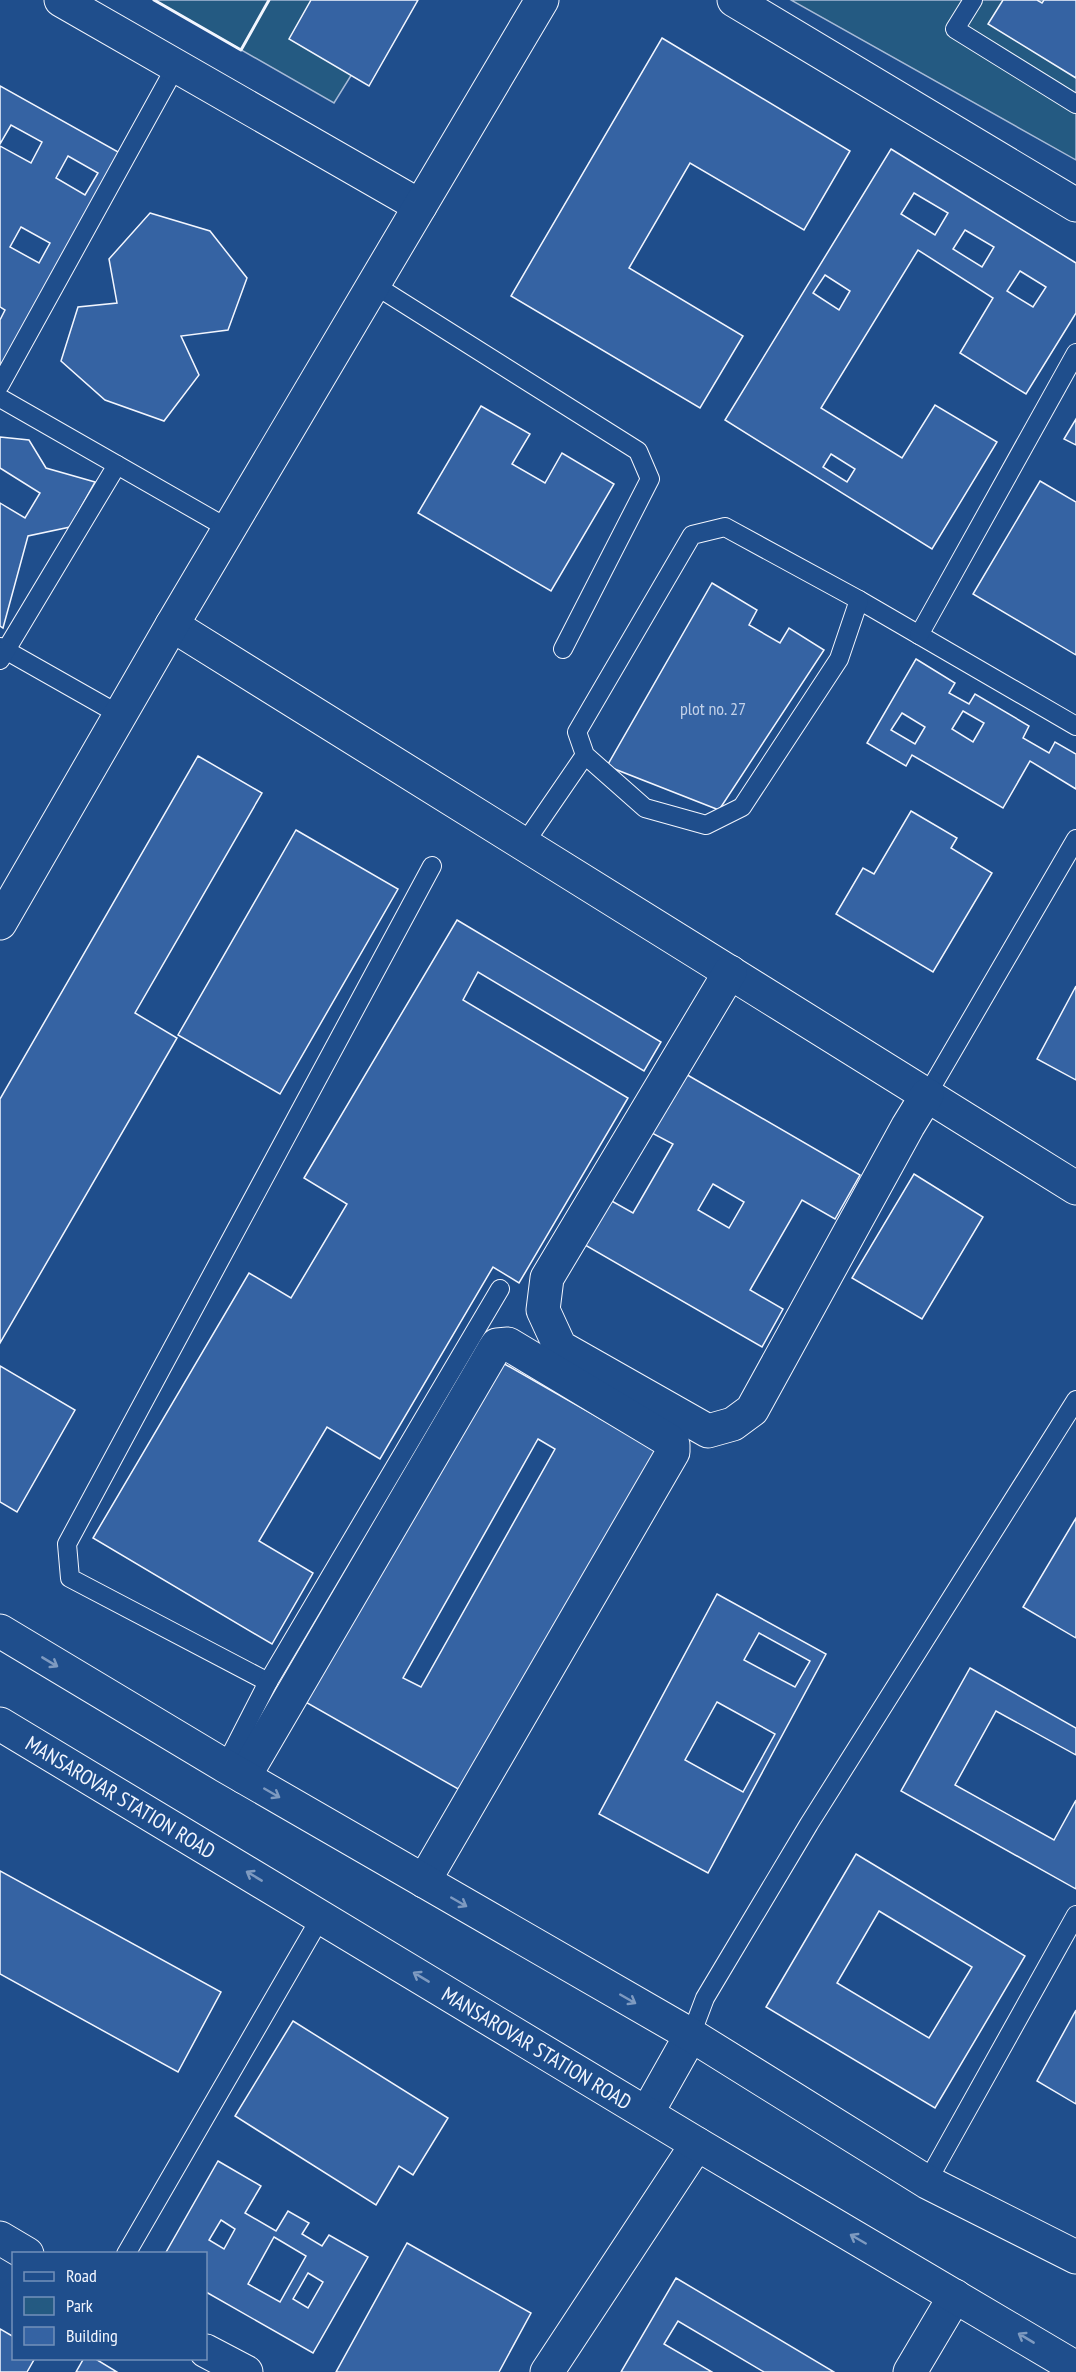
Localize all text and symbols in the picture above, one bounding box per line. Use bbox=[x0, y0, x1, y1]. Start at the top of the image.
house number: plot no. 27 bbox=[680, 697, 746, 720]
one-way arrow bbox=[41, 1656, 58, 1668]
street label: MANSAROVAR STATION ROAD bbox=[21, 1729, 221, 1864]
one-way arrow bbox=[263, 1788, 280, 1800]
one-way arrow bbox=[246, 1870, 263, 1882]
one-way arrow bbox=[450, 1896, 467, 1908]
one-way arrow bbox=[413, 1970, 430, 1982]
street label: MANSAROVAR STATION ROAD bbox=[437, 1980, 637, 2115]
one-way arrow bbox=[619, 1993, 636, 2005]
one-way arrow bbox=[850, 2232, 867, 2244]
legend bbox=[12, 2252, 207, 2360]
text: Road bbox=[66, 2264, 97, 2287]
text: Park bbox=[66, 2294, 93, 2317]
text: Building bbox=[66, 2324, 118, 2347]
one-way arrow bbox=[1018, 2332, 1035, 2344]

